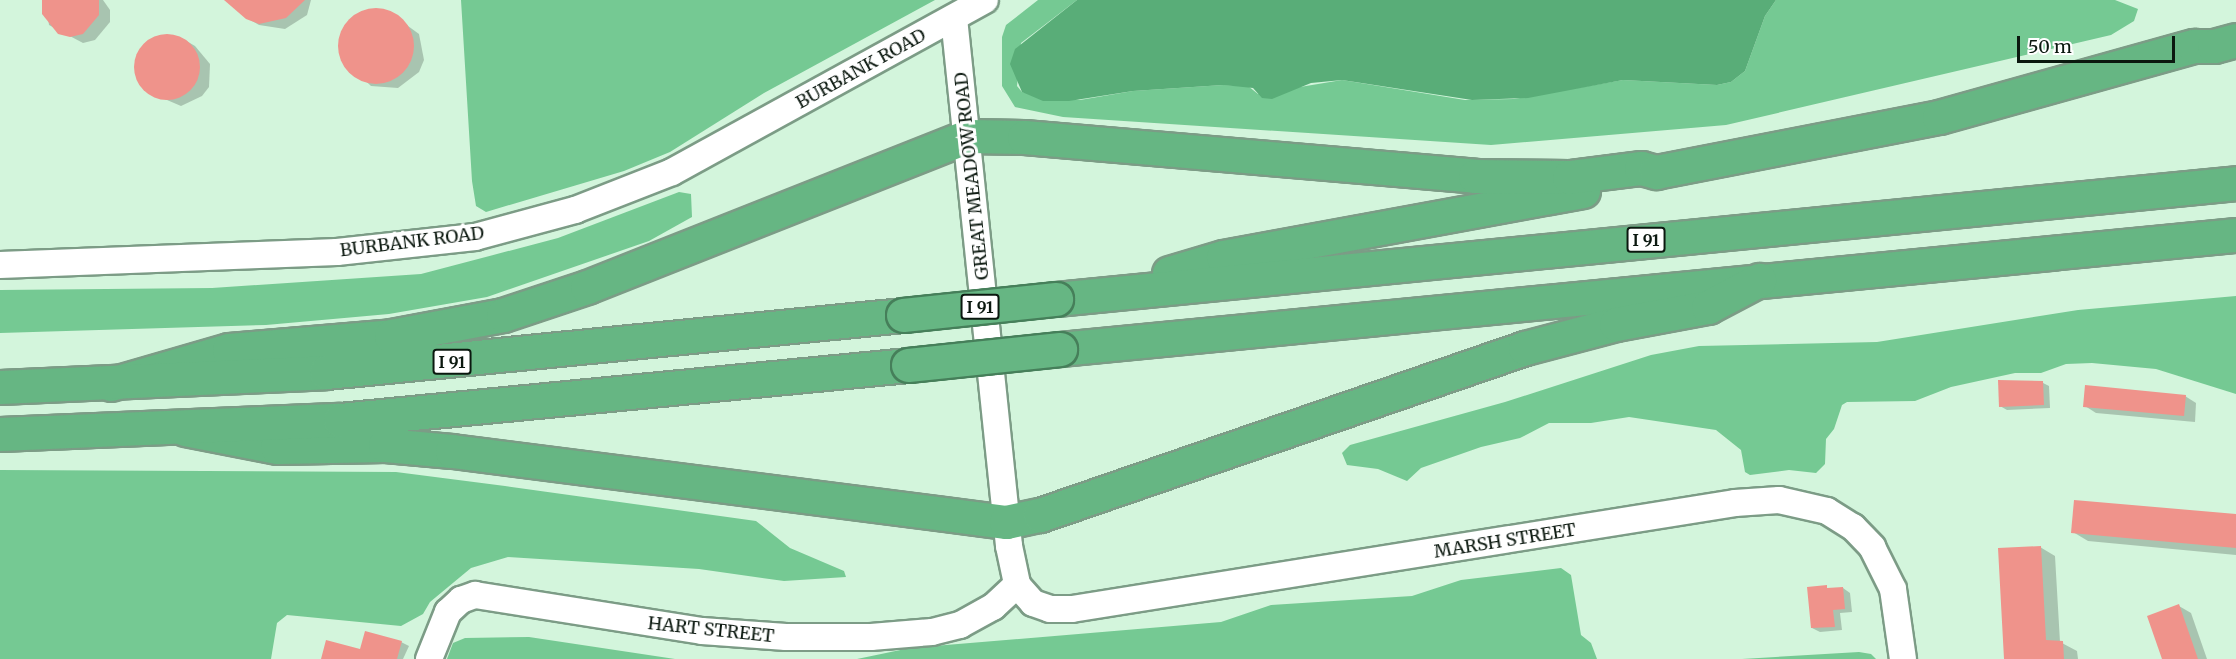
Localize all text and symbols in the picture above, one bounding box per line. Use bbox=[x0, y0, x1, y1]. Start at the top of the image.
street label: BURBANK ROAD bbox=[792, 24, 930, 114]
scale bar bbox=[2020, 24, 2178, 62]
text: 50 m bbox=[2028, 35, 2072, 58]
street label: GREAT MEADOW ROAD bbox=[950, 71, 994, 281]
street label: BURBANK ROAD bbox=[339, 222, 485, 262]
road number: I 91 bbox=[1626, 227, 1666, 253]
road number: I 91 bbox=[960, 294, 1000, 320]
road number: I 91 bbox=[432, 349, 472, 375]
street label: MARSH STREET bbox=[1432, 519, 1578, 563]
street label: HART STREET bbox=[647, 613, 775, 647]

